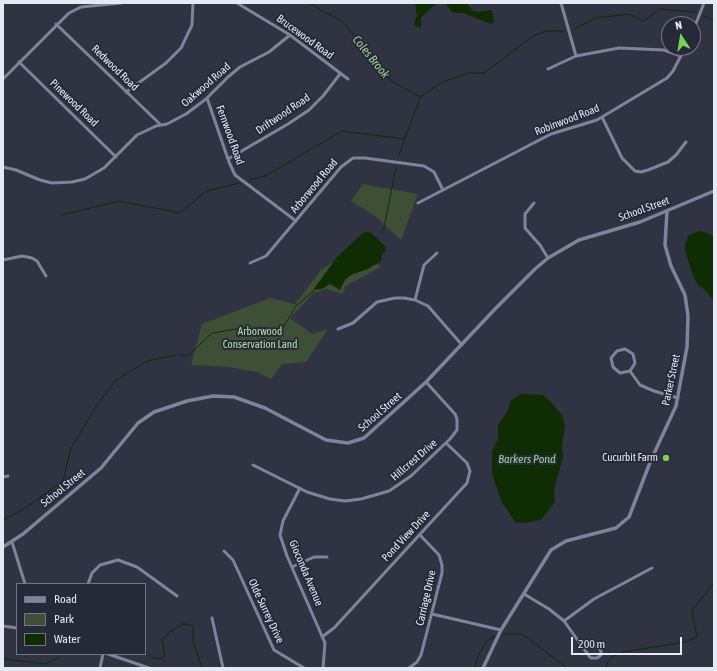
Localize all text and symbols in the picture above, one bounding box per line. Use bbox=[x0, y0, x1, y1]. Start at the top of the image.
street label: Brucewood Road bbox=[274, 12, 336, 62]
north arrow bbox=[661, 16, 701, 56]
text: N bbox=[674, 19, 683, 32]
water label: Coles Brook bbox=[349, 33, 393, 81]
street label: Redwood Road bbox=[89, 42, 141, 94]
street label: Oakwood Road bbox=[179, 60, 233, 110]
street label: Pinewood Road bbox=[47, 77, 101, 129]
street label: Driftwood Road bbox=[253, 91, 313, 137]
street label: Robinwood Road bbox=[533, 102, 601, 138]
street label: Fernwood Road bbox=[213, 103, 247, 167]
street label: Arborwood Road bbox=[287, 156, 341, 216]
street label: School Street bbox=[617, 194, 671, 224]
park label: Arborwood Conservation Land bbox=[223, 325, 297, 351]
street label: Parker Street bbox=[659, 353, 683, 407]
street label: School Street bbox=[356, 390, 404, 434]
street label: Hillcrest Drive bbox=[388, 436, 440, 484]
place label: Cucurbit Farm bbox=[602, 451, 658, 465]
water label: Barkers Pond bbox=[498, 452, 556, 466]
marker: Cucurbit Farm bbox=[661, 453, 671, 463]
street label: School Street bbox=[38, 466, 88, 510]
street label: Pond View Drive bbox=[379, 508, 433, 564]
street label: Gioconda Avenue bbox=[286, 538, 326, 608]
street label: Carriage Drive bbox=[413, 569, 439, 627]
street label: Olde Surrey Drive bbox=[245, 577, 287, 645]
legend bbox=[16, 583, 146, 655]
text: Road bbox=[54, 592, 77, 606]
text: Park bbox=[54, 612, 74, 626]
scale bar bbox=[573, 629, 684, 655]
text: Water bbox=[54, 632, 80, 646]
text: 200 m bbox=[578, 637, 605, 651]

